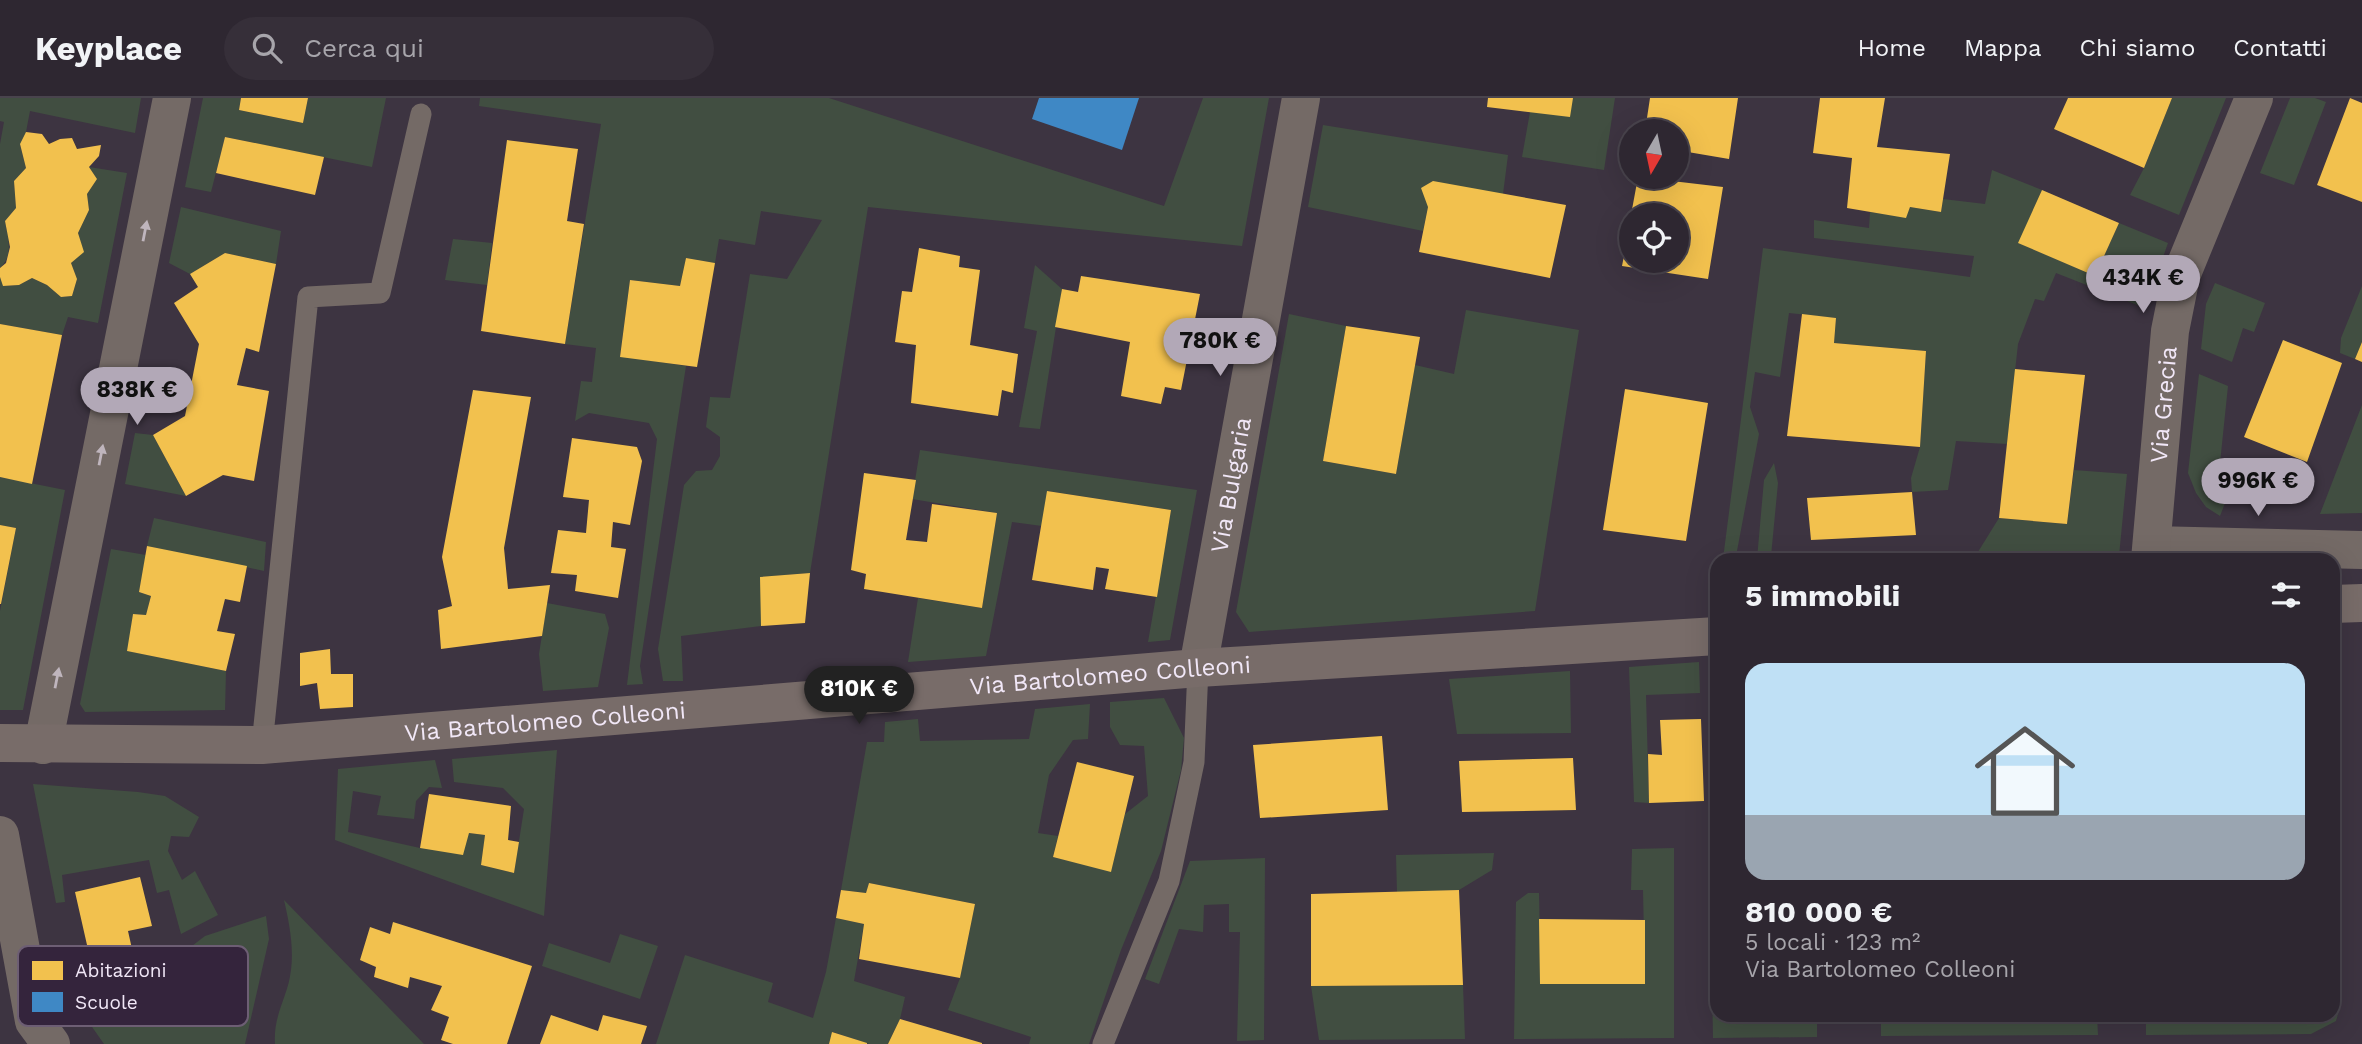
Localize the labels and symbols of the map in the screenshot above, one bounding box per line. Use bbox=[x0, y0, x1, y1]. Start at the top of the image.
north arrow bbox=[1619, 119, 1689, 189]
one-way arrow bbox=[140, 220, 151, 242]
pin: 434K € bbox=[2086, 256, 2200, 315]
pin: 780K € bbox=[1163, 318, 1277, 378]
street label: Via Grecia bbox=[2145, 345, 2183, 464]
pin: 838K € bbox=[80, 368, 194, 427]
street label: Via Bulgaria bbox=[1205, 415, 1257, 555]
one-way arrow bbox=[96, 444, 107, 466]
pin: 996K € bbox=[2201, 458, 2315, 518]
street label: Via Bartolomeo Colleoni bbox=[968, 651, 1252, 701]
pin: 810K € bbox=[802, 666, 916, 726]
one-way arrow bbox=[51, 667, 62, 689]
street label: Via Bartolomeo Colleoni bbox=[403, 696, 687, 747]
legend bbox=[18, 946, 248, 1026]
text: Abitazioni bbox=[75, 959, 167, 982]
text: Scuole bbox=[75, 991, 138, 1014]

